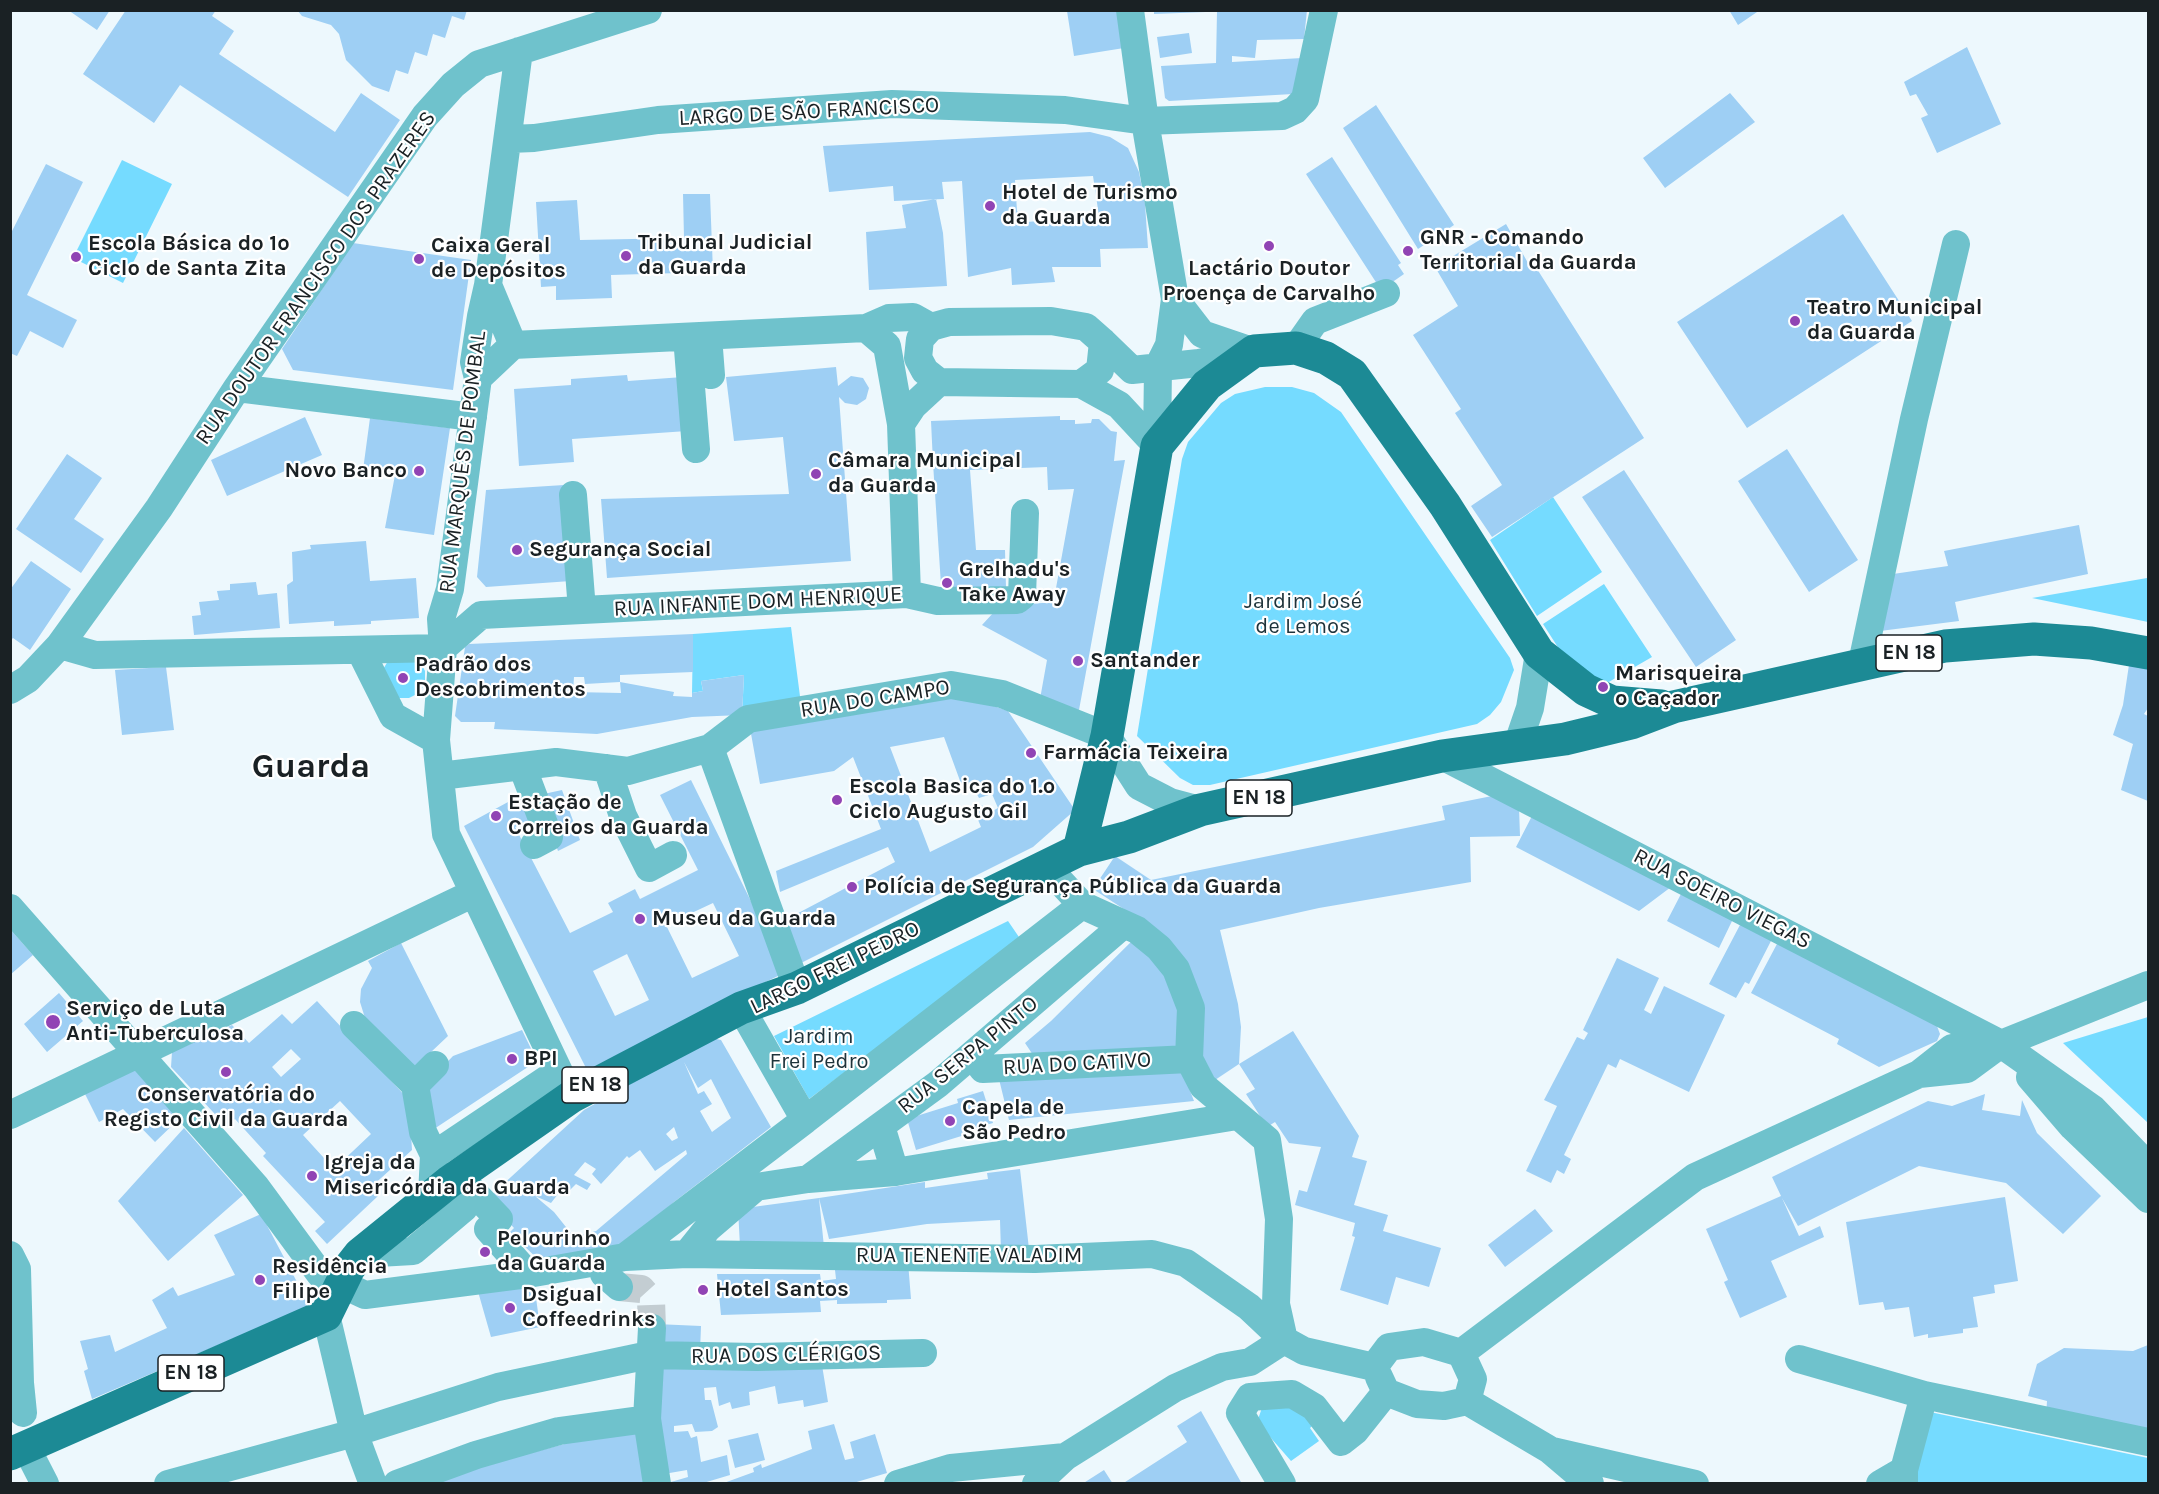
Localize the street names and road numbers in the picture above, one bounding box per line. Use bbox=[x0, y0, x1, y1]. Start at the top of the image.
street label: LARGO DE SÃO FRANCISCO bbox=[678, 92, 940, 132]
street label: RUA DOUTOR FRANCISCO DOS PRAZERES bbox=[190, 106, 442, 450]
street label: RUA MARQUÊS DE POMBAL bbox=[434, 329, 492, 595]
street label: RUA INFANTE DOM HENRIQUE bbox=[613, 581, 903, 623]
road number: EN 18 bbox=[1876, 635, 1942, 671]
street label: RUA DO CAMPO bbox=[798, 674, 952, 724]
road number: EN 18 bbox=[1226, 780, 1292, 816]
street label: RUA SOEIRO VIEGAS bbox=[1629, 843, 1815, 955]
street label: LARGO FREI PEDRO bbox=[746, 915, 924, 1021]
street label: RUA SERPA PINTO bbox=[893, 990, 1043, 1120]
street label: RUA DO CATIVO bbox=[1002, 1047, 1152, 1081]
road number: EN 18 bbox=[562, 1067, 628, 1103]
street label: RUA TENENTE VALADIM bbox=[856, 1243, 1082, 1269]
street label: RUA DOS CLÉRIGOS bbox=[691, 1340, 881, 1370]
road number: EN 18 bbox=[158, 1355, 224, 1391]

